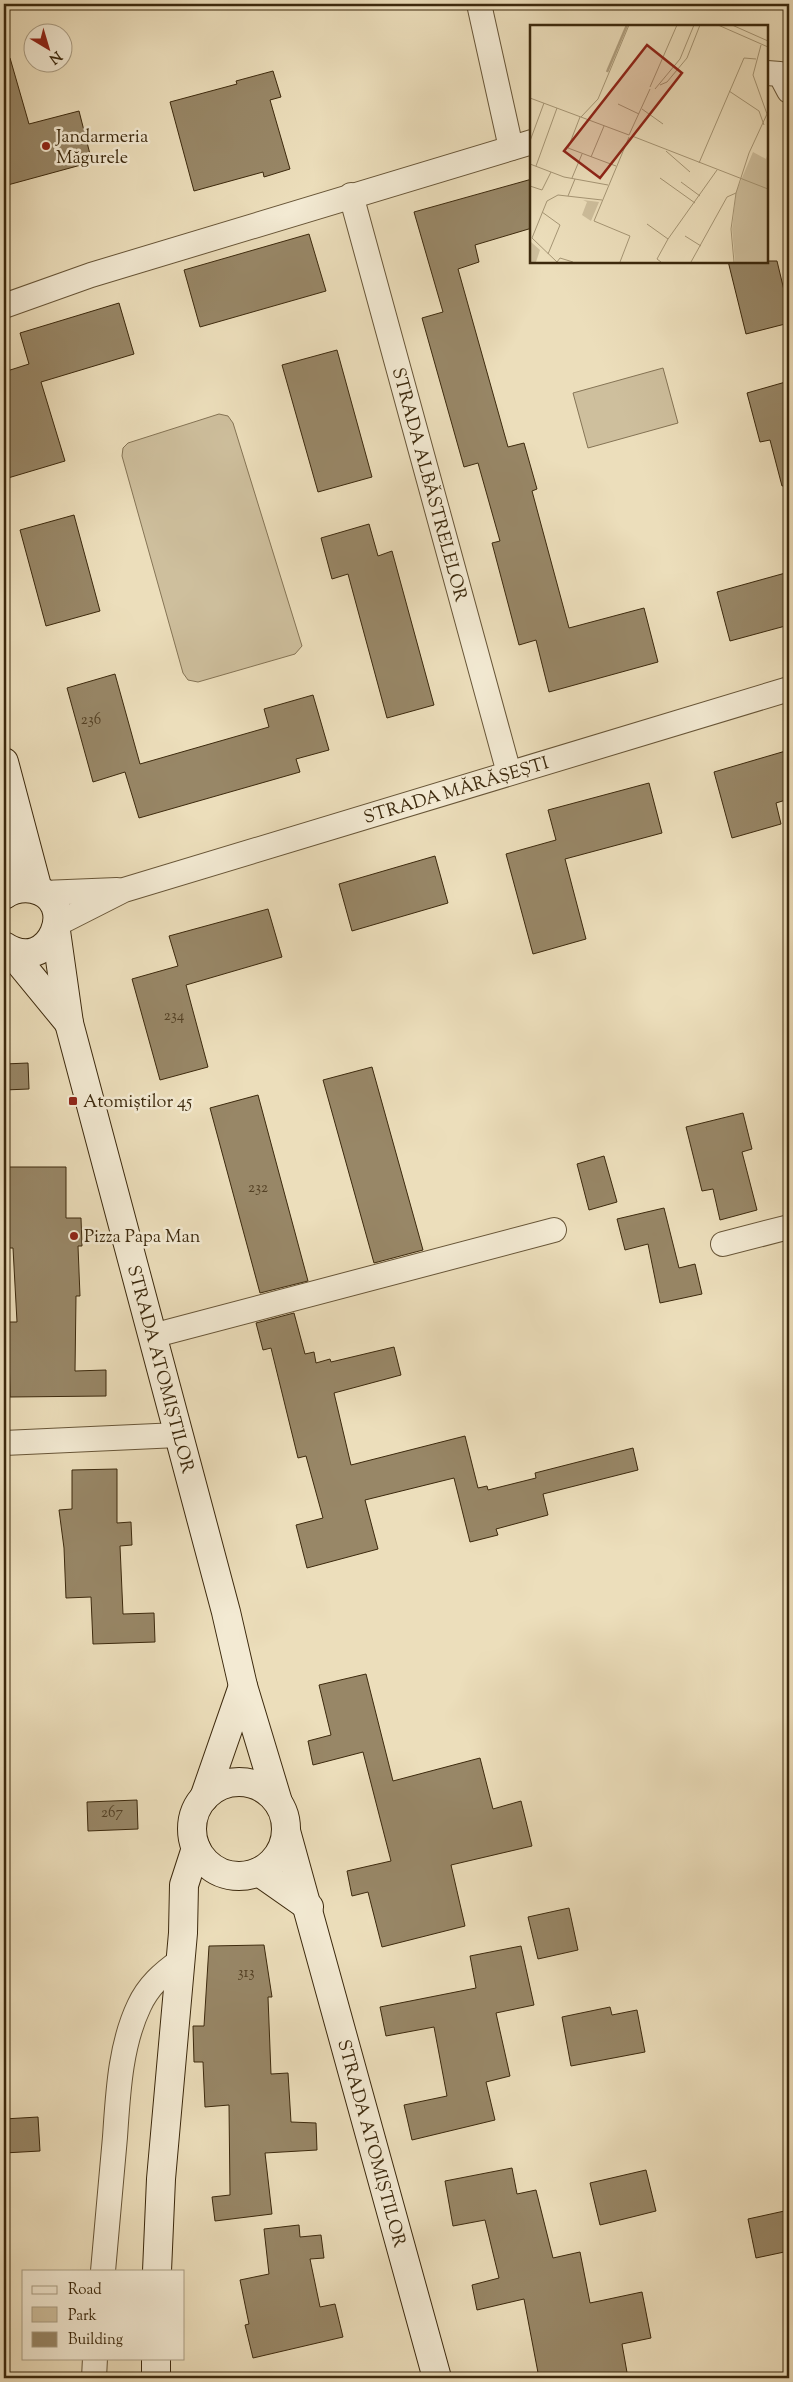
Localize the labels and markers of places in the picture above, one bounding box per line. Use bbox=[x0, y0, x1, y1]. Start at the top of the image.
place label: Jandarmeria Măgurele bbox=[55, 125, 148, 172]
marker: Jandarmeria Măgurele bbox=[40, 140, 52, 152]
place label: Atomiștilor 45 bbox=[83, 1090, 192, 1116]
marker: Atomiștilor 45 bbox=[67, 1095, 79, 1107]
place label: Pizza Papa Man bbox=[84, 1225, 201, 1251]
marker: Pizza Papa Man bbox=[68, 1230, 80, 1242]

